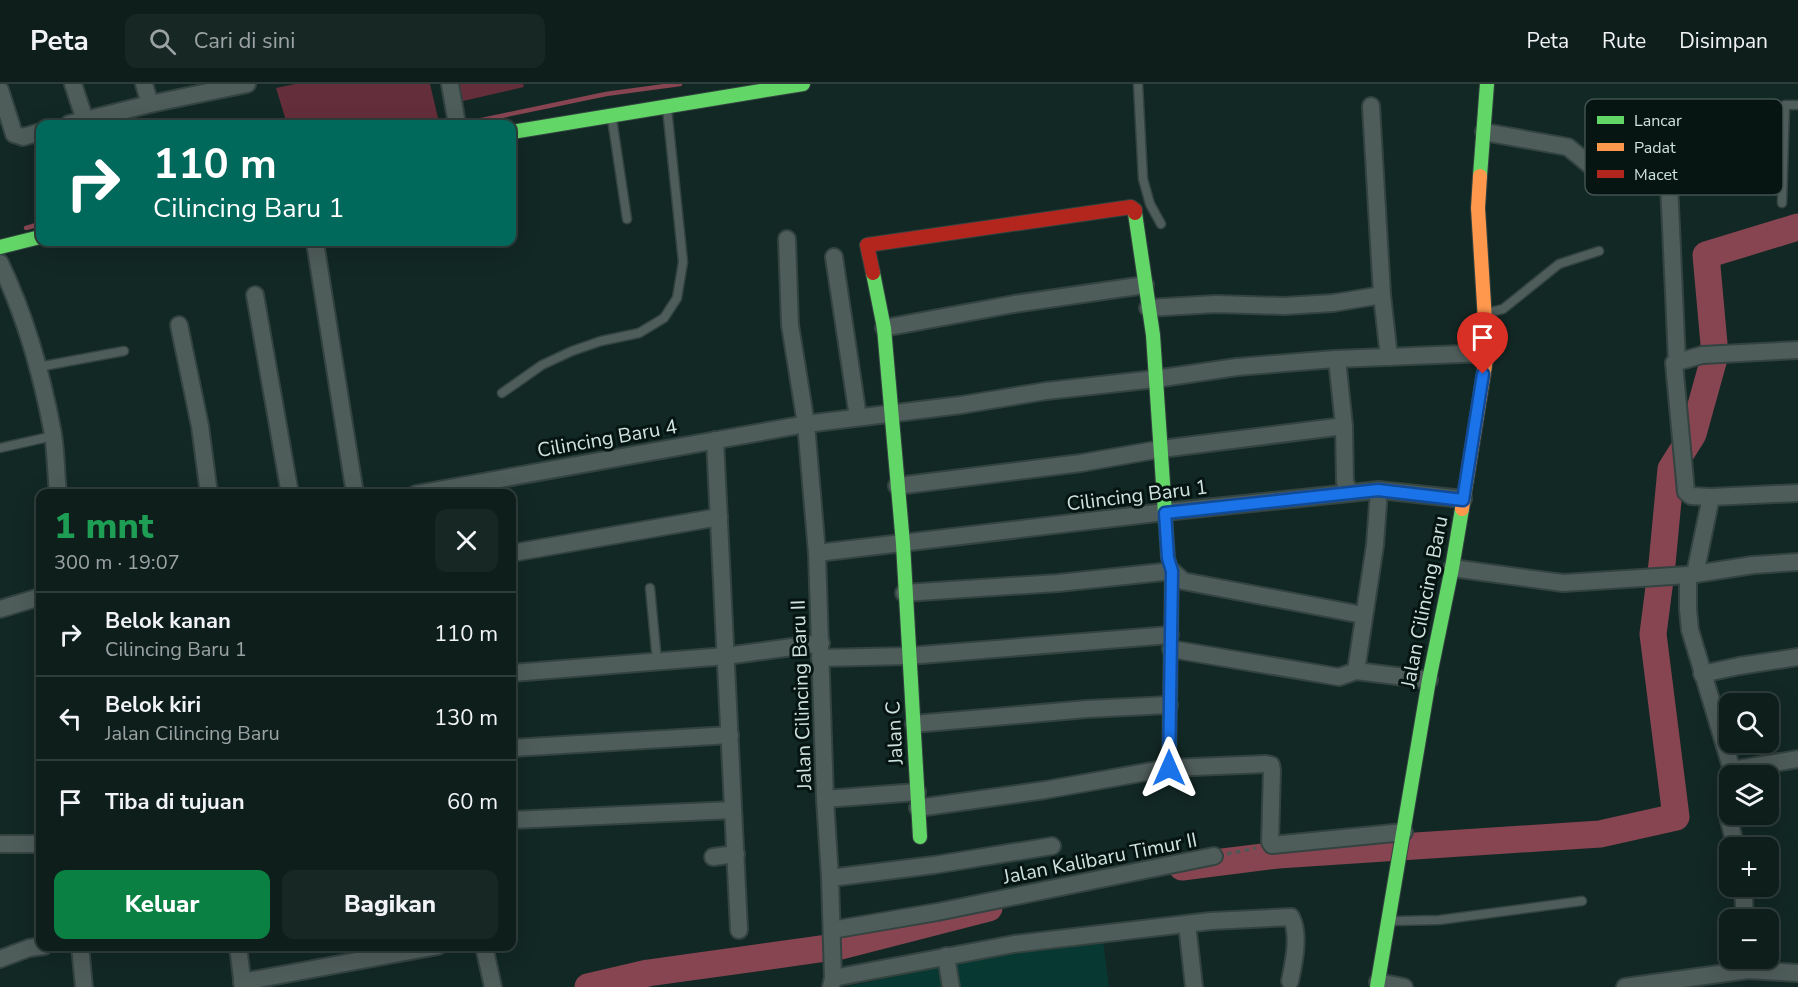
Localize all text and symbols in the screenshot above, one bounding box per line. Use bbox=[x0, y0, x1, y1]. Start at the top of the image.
search box bbox=[125, 14, 545, 68]
text: Peta bbox=[30, 22, 89, 60]
icon: search bbox=[146, 25, 179, 58]
text: Cari di sini bbox=[194, 26, 295, 56]
text: Peta bbox=[1527, 27, 1569, 55]
text: Rute bbox=[1602, 27, 1646, 55]
text: Disimpan bbox=[1679, 27, 1768, 55]
legend bbox=[1585, 99, 1783, 195]
text: Lancar bbox=[1634, 110, 1682, 132]
text: 110 m bbox=[153, 136, 277, 193]
text: Padat bbox=[1634, 137, 1676, 159]
icon: right bbox=[54, 144, 132, 222]
text: Macet bbox=[1634, 164, 1678, 186]
text: Cilincing Baru 1 bbox=[153, 190, 344, 227]
pin bbox=[1457, 312, 1508, 374]
icon: arrive bbox=[1466, 321, 1499, 354]
street label: Cilincing Baru 4 bbox=[535, 413, 679, 464]
street label: Cilincing Baru 1 bbox=[1065, 473, 1209, 518]
text: 1 mnt bbox=[54, 502, 154, 551]
button: close bbox=[435, 509, 498, 572]
street label: Jalan Cilincing Baru bbox=[1394, 514, 1454, 691]
text: 300 m · 19:07 bbox=[54, 549, 180, 576]
street label: Jalan Cilincing Baru II bbox=[785, 600, 818, 791]
text: Belok kanan bbox=[105, 606, 231, 636]
icon: right bbox=[54, 618, 87, 651]
text: 110 m bbox=[434, 619, 498, 649]
text: Cilincing Baru 1 bbox=[105, 636, 247, 663]
text: Belok kiri bbox=[105, 690, 201, 720]
map controls bbox=[1719, 693, 1779, 969]
button: search bbox=[1719, 693, 1779, 753]
street label: Jalan C bbox=[879, 701, 910, 766]
icon: left bbox=[54, 702, 87, 735]
text: 130 m bbox=[434, 703, 498, 733]
text: Jalan Cilincing Baru bbox=[105, 720, 280, 747]
position arrow bbox=[1137, 736, 1201, 800]
button: layers bbox=[1719, 765, 1779, 825]
icon: arrive bbox=[54, 786, 87, 819]
text: Tiba di tujuan bbox=[105, 787, 245, 817]
text: 60 m bbox=[447, 787, 498, 817]
street label: Jalan Kalibaru Timur II bbox=[1000, 826, 1199, 891]
button: + bbox=[1719, 837, 1779, 897]
button: Keluar bbox=[54, 870, 270, 939]
button: Bagikan bbox=[282, 870, 498, 939]
button: − bbox=[1719, 909, 1779, 969]

